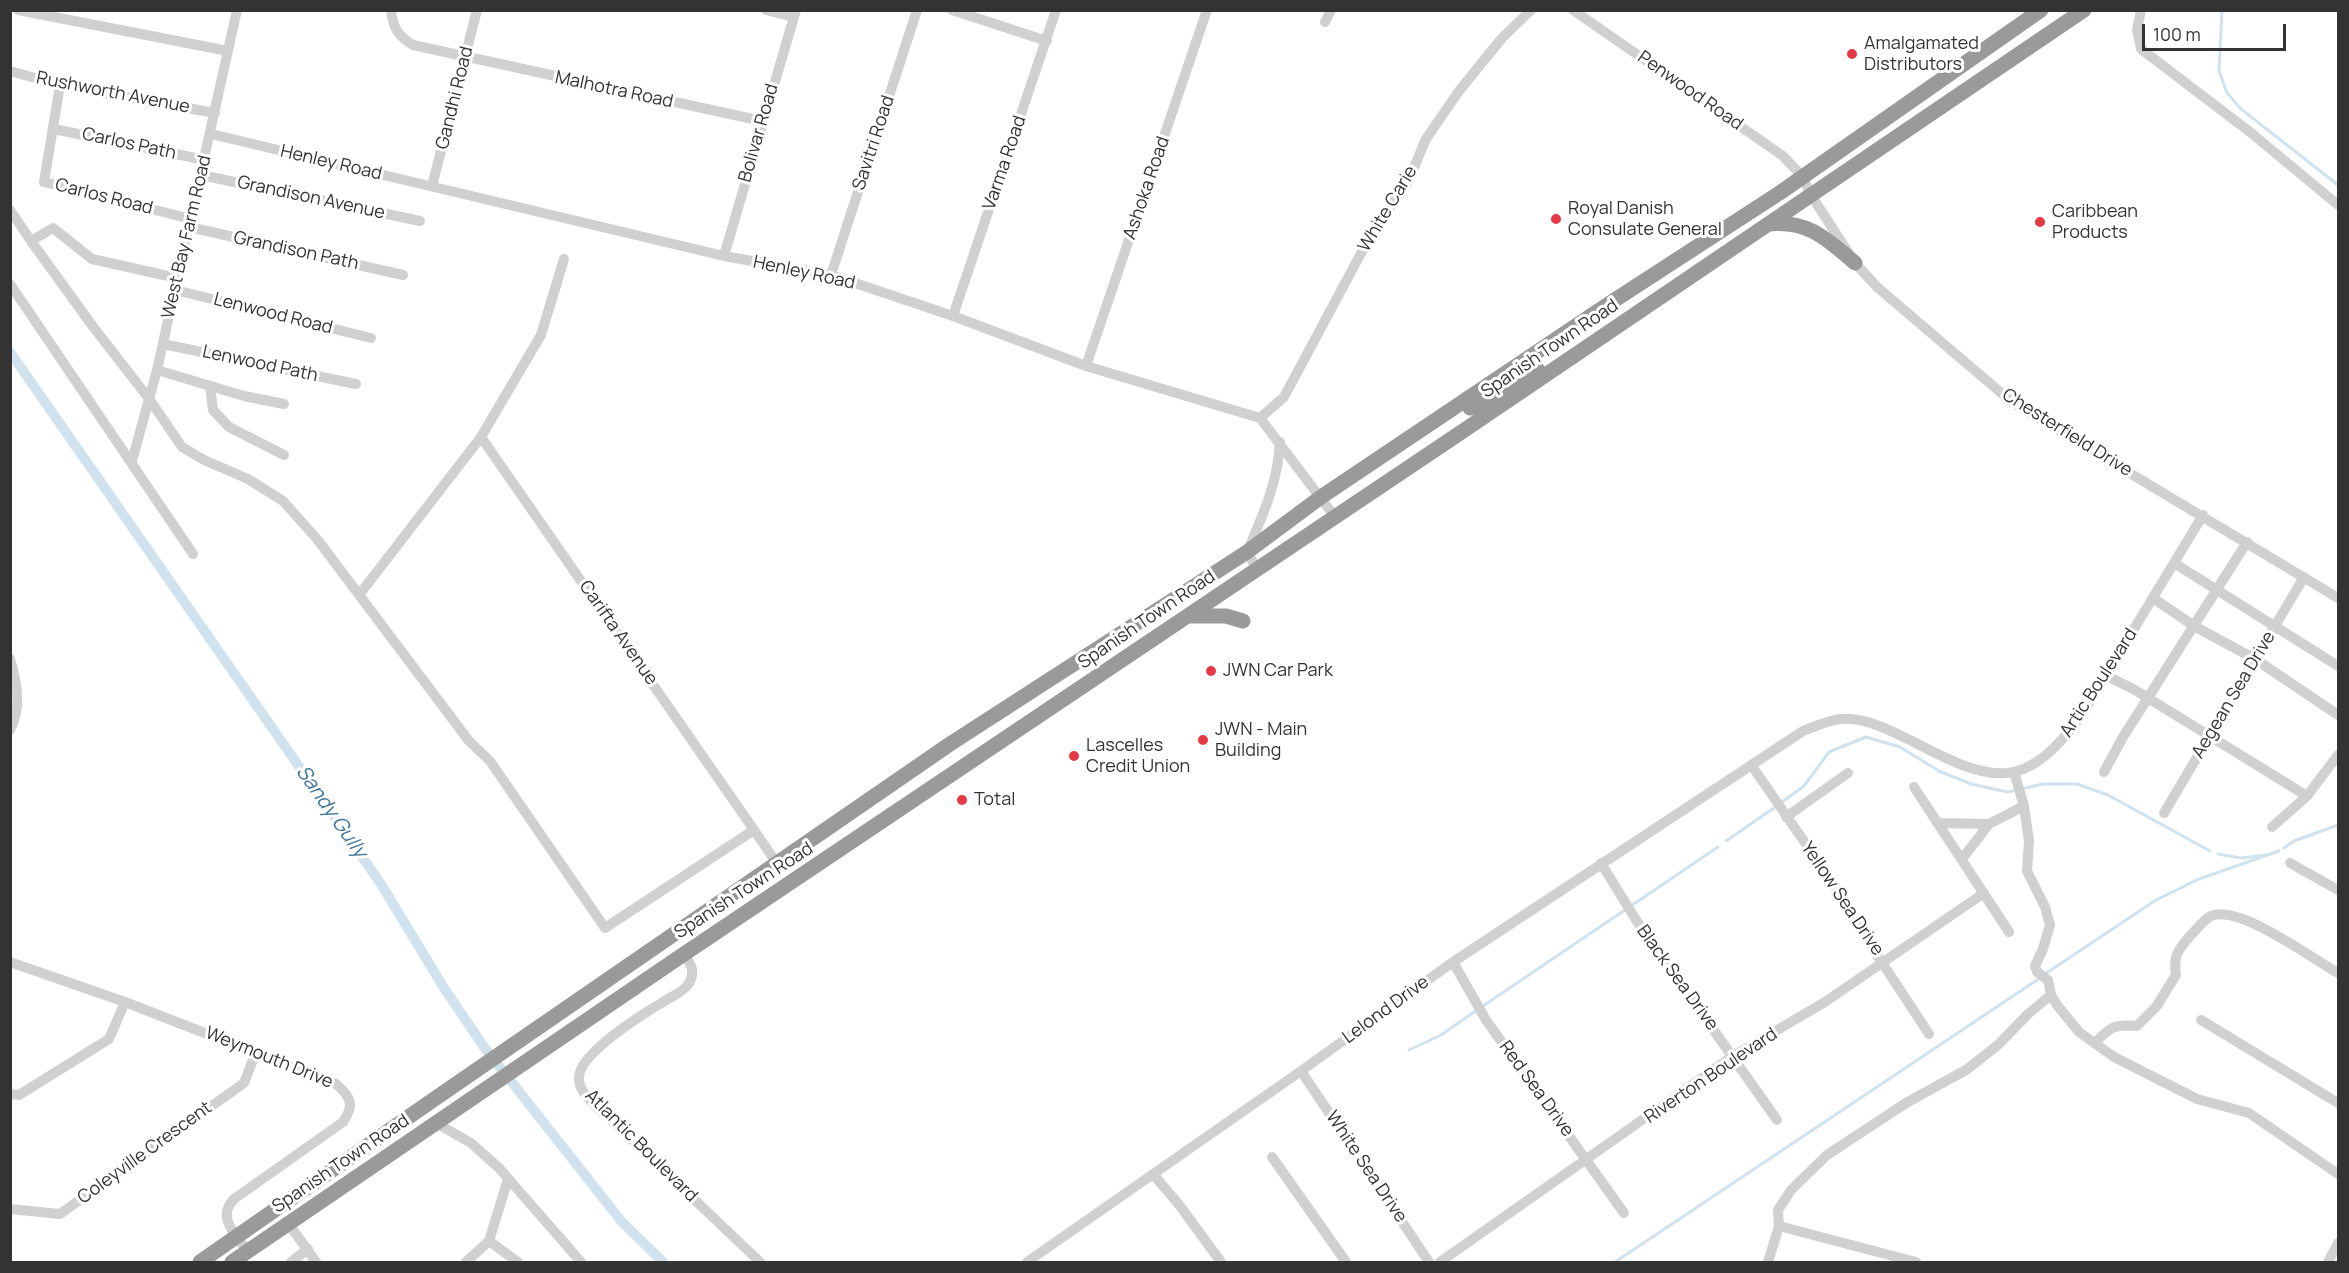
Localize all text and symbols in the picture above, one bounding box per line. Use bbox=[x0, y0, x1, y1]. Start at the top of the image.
scale bar bbox=[2145, 12, 2289, 50]
text: 100 m bbox=[2153, 22, 2201, 46]
place label: Amalgamated Distributors bbox=[1864, 33, 1979, 76]
street label: Gandhi Road bbox=[432, 44, 478, 152]
street label: Penwood Road bbox=[1633, 47, 1747, 135]
marker: Amalgamated Distributors bbox=[1845, 47, 1859, 61]
street label: Malhotra Road bbox=[553, 67, 675, 113]
street label: Rushworth Avenue bbox=[34, 68, 192, 118]
street label: Bolivar Road bbox=[735, 81, 783, 185]
street label: Savitri Road bbox=[849, 93, 899, 193]
street label: Varma Road bbox=[979, 113, 1031, 213]
street label: Carlos Path bbox=[80, 124, 178, 164]
street label: Ashoka Road bbox=[1119, 134, 1175, 242]
street label: Henley Road bbox=[278, 141, 384, 185]
street label: West Bay Farm Road bbox=[158, 153, 216, 321]
street label: White Carie bbox=[1354, 162, 1422, 256]
street label: Grandison Avenue bbox=[235, 172, 387, 224]
street label: Carlos Road bbox=[53, 174, 155, 220]
place label: Royal Danish Consulate General bbox=[1568, 198, 1722, 240]
place label: Caribbean Products bbox=[2052, 201, 2138, 244]
marker: Royal Danish Consulate General bbox=[1549, 212, 1563, 226]
marker: Caribbean Products bbox=[2033, 215, 2047, 229]
street label: Grandison Path bbox=[232, 227, 360, 275]
street label: Henley Road bbox=[751, 252, 857, 294]
street label: Lenwood Road bbox=[211, 289, 335, 339]
street label: Spanish Town Road bbox=[1477, 295, 1623, 403]
street label: Lenwood Path bbox=[200, 341, 320, 387]
street label: Chesterfield Drive bbox=[1998, 384, 2136, 482]
street label: Spanish Town Road bbox=[1074, 566, 1220, 674]
street label: Carifta Avenue bbox=[574, 577, 662, 689]
street label: Artic Boulevard bbox=[2056, 625, 2142, 741]
street label: Aegean Sea Drive bbox=[2188, 628, 2280, 762]
place label: JWN Car Park bbox=[1223, 660, 1333, 682]
marker: JWN Car Park bbox=[1204, 664, 1218, 678]
place label: JWN - Main Building bbox=[1215, 719, 1307, 762]
marker: JWN - Main Building bbox=[1196, 733, 1210, 747]
place label: Lascelles Credit Union bbox=[1086, 735, 1190, 777]
marker: Lascelles Credit Union bbox=[1067, 749, 1081, 763]
water label: Sandy Gully bbox=[290, 761, 372, 863]
place label: Total bbox=[974, 789, 1015, 811]
marker: Total bbox=[955, 793, 969, 807]
street label: Spanish Town Road bbox=[671, 838, 817, 944]
street label: Yellow Sea Drive bbox=[1796, 838, 1888, 960]
street label: Black Sea Drive bbox=[1632, 921, 1722, 1035]
street label: Lelond Drive bbox=[1339, 971, 1433, 1049]
street label: Weymouth Drive bbox=[202, 1023, 336, 1093]
street label: Riverton Boulevard bbox=[1641, 1024, 1781, 1128]
street label: Red Sea Drive bbox=[1494, 1037, 1578, 1141]
street label: Atlantic Boulevard bbox=[580, 1085, 702, 1207]
street label: Coleyville Crescent bbox=[74, 1097, 216, 1209]
street label: White Sea Drive bbox=[1321, 1107, 1411, 1227]
street label: Spanish Town Road bbox=[268, 1110, 414, 1218]

